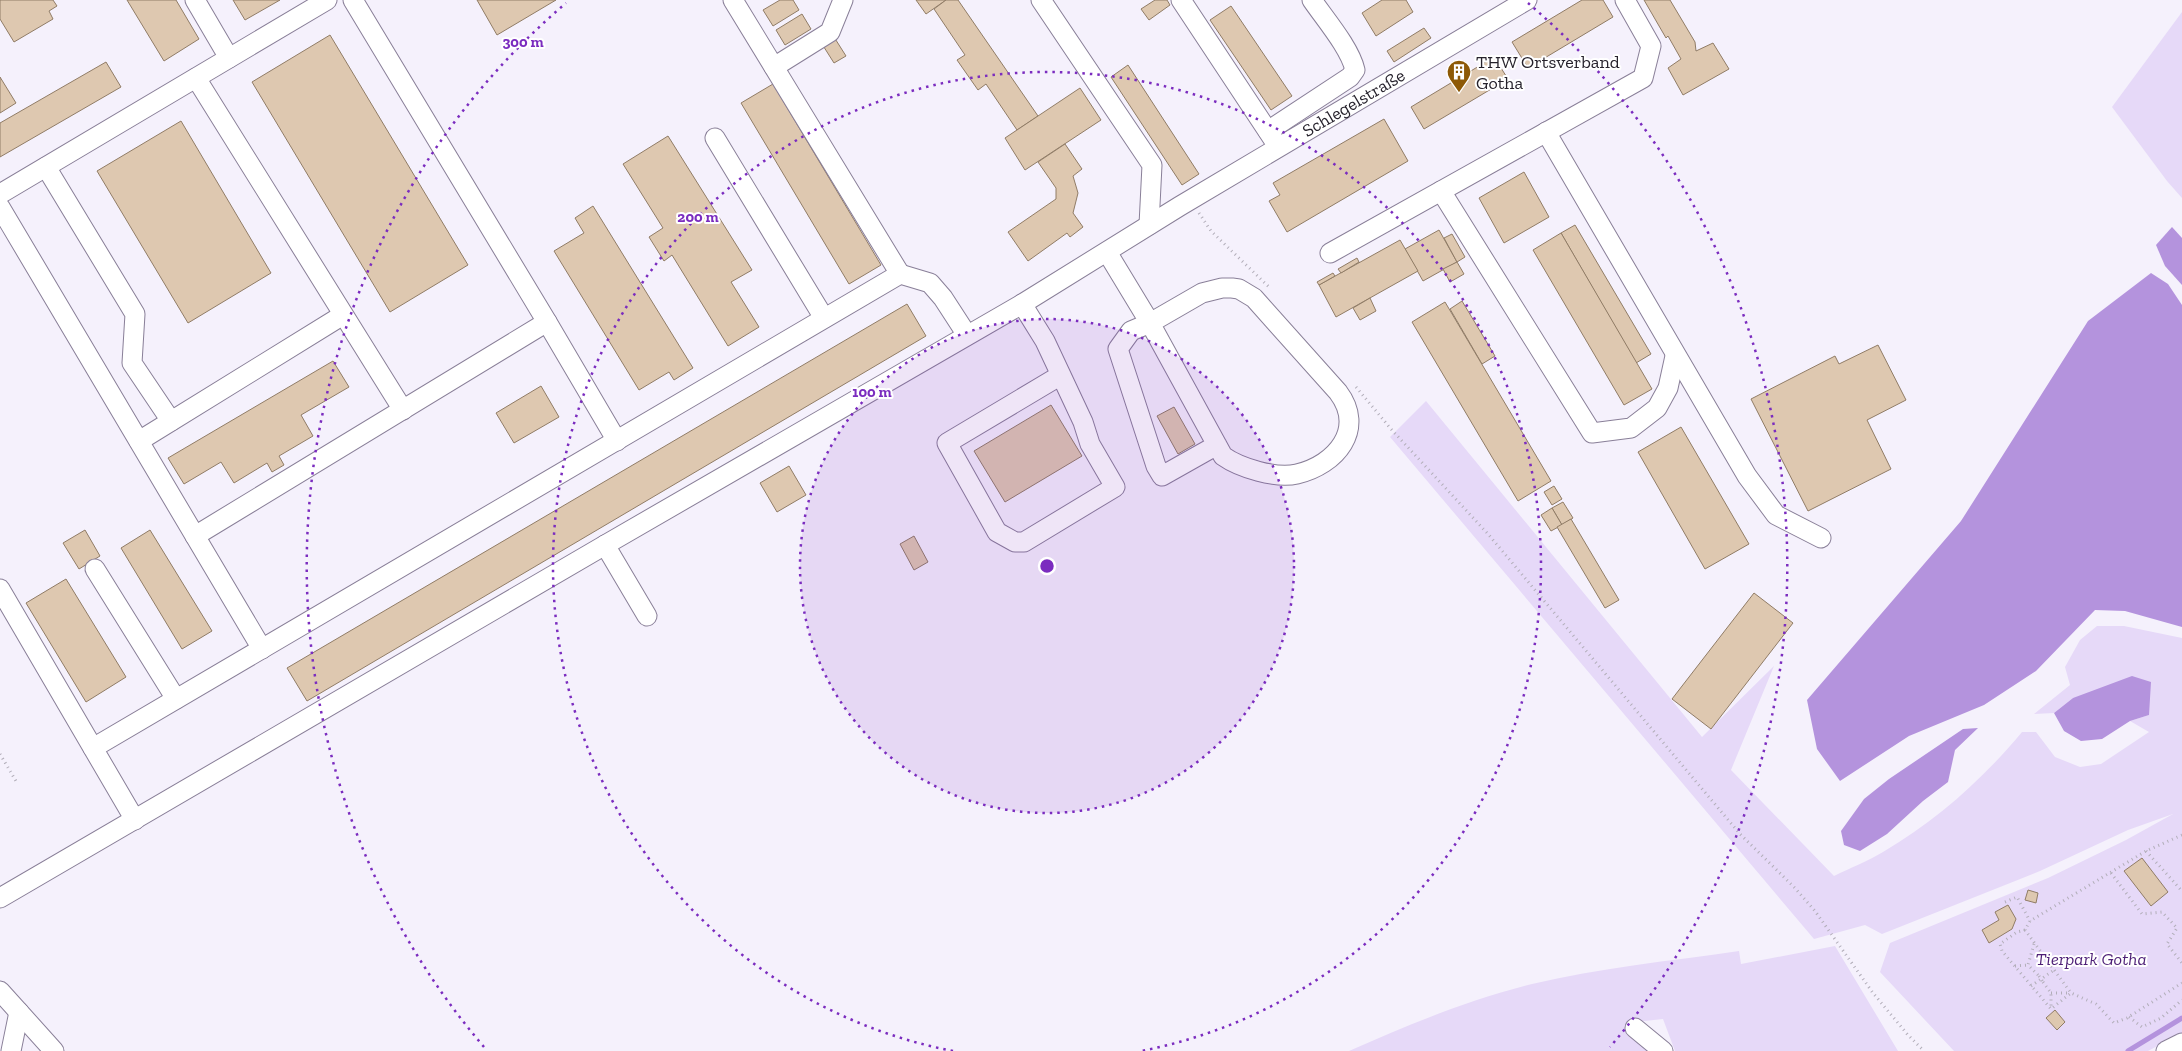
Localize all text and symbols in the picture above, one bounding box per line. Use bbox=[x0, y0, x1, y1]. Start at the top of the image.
text: 300 m bbox=[502, 33, 544, 51]
place label: THW Ortsverband Gotha bbox=[1476, 51, 1620, 94]
building icon: THW Ortsverband Gotha bbox=[1446, 59, 1472, 93]
street label: Schlegelstraße bbox=[1298, 64, 1409, 142]
text: 200 m bbox=[677, 208, 719, 226]
text: 100 m bbox=[852, 383, 892, 401]
centre of rings bbox=[1038, 557, 1056, 575]
park label: Tierpark Gotha bbox=[2035, 948, 2147, 970]

